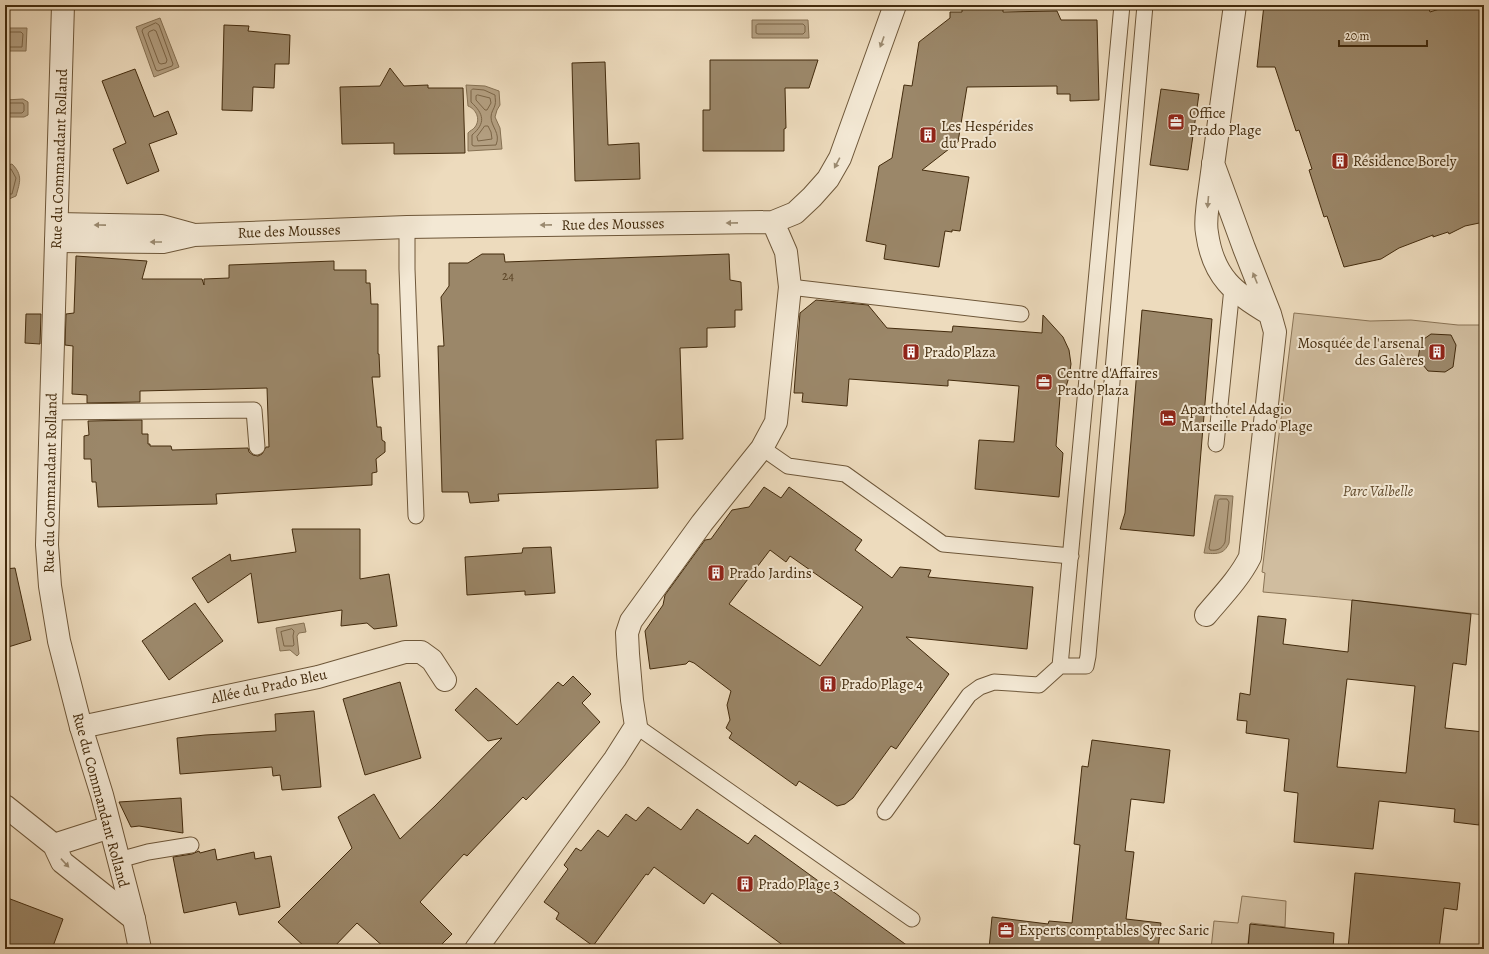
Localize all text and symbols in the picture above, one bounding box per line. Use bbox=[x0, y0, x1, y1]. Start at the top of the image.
scale bar bbox=[1339, 22, 1427, 48]
text: 20 m bbox=[1345, 28, 1369, 44]
one-way arrow bbox=[879, 36, 885, 48]
street label: Rue du Commandant Rolland bbox=[46, 68, 72, 249]
place label: Office Prado Plage bbox=[1189, 103, 1262, 140]
office icon: Office Prado Plage bbox=[1166, 112, 1186, 132]
place label: Les Hespérides du Prado bbox=[941, 116, 1034, 153]
building icon: Les Hespérides du Prado bbox=[918, 125, 938, 145]
building icon: Résidence Borely bbox=[1330, 151, 1350, 171]
place label: Résidence Borely bbox=[1353, 151, 1457, 171]
one-way arrow bbox=[833, 158, 840, 169]
one-way arrow bbox=[1205, 196, 1211, 208]
street label: Rue des Mousses bbox=[561, 213, 665, 235]
street label: Rue des Mousses bbox=[237, 219, 341, 243]
one-way arrow bbox=[726, 219, 738, 226]
one-way arrow bbox=[93, 222, 106, 228]
one-way arrow bbox=[539, 222, 552, 228]
one-way arrow bbox=[149, 239, 162, 245]
house number: 24 bbox=[502, 267, 514, 284]
one-way arrow bbox=[1252, 271, 1258, 283]
place label: Mosquée de l'arsenal des Galères bbox=[1297, 333, 1424, 370]
building icon: Prado Plaza bbox=[901, 342, 921, 362]
place label: Prado Plaza bbox=[924, 342, 996, 362]
building icon: Mosquée de l'arsenal des Galères bbox=[1427, 342, 1447, 362]
place label: Centre d'Affaires Prado Plaza bbox=[1057, 363, 1158, 400]
office icon: Centre d'Affaires Prado Plaza bbox=[1034, 372, 1054, 392]
street label: Rue du Commandant Rolland bbox=[38, 392, 62, 573]
place label: Aparthotel Adagio Marseille Prado Plage bbox=[1180, 399, 1313, 436]
hotel icon: Aparthotel Adagio Marseille Prado Plage bbox=[1158, 408, 1178, 428]
park label: Parc Valbelle bbox=[1343, 481, 1414, 501]
building icon: Prado Jardins bbox=[706, 563, 726, 583]
place label: Prado Jardins bbox=[729, 563, 812, 583]
street label: Allée du Prado Bleu bbox=[208, 664, 330, 708]
building icon: Prado Plage 4 bbox=[818, 674, 838, 694]
place label: Prado Plage 4 bbox=[841, 674, 923, 694]
street label: Rue du Commandant Rolland bbox=[68, 710, 134, 891]
one-way arrow bbox=[60, 858, 70, 868]
building icon: Prado Plage 3 bbox=[735, 874, 755, 894]
place label: Prado Plage 3 bbox=[758, 874, 840, 894]
office icon: Experts comptables Syrec Saric bbox=[996, 920, 1016, 940]
place label: Experts comptables Syrec Saric bbox=[1019, 920, 1209, 940]

